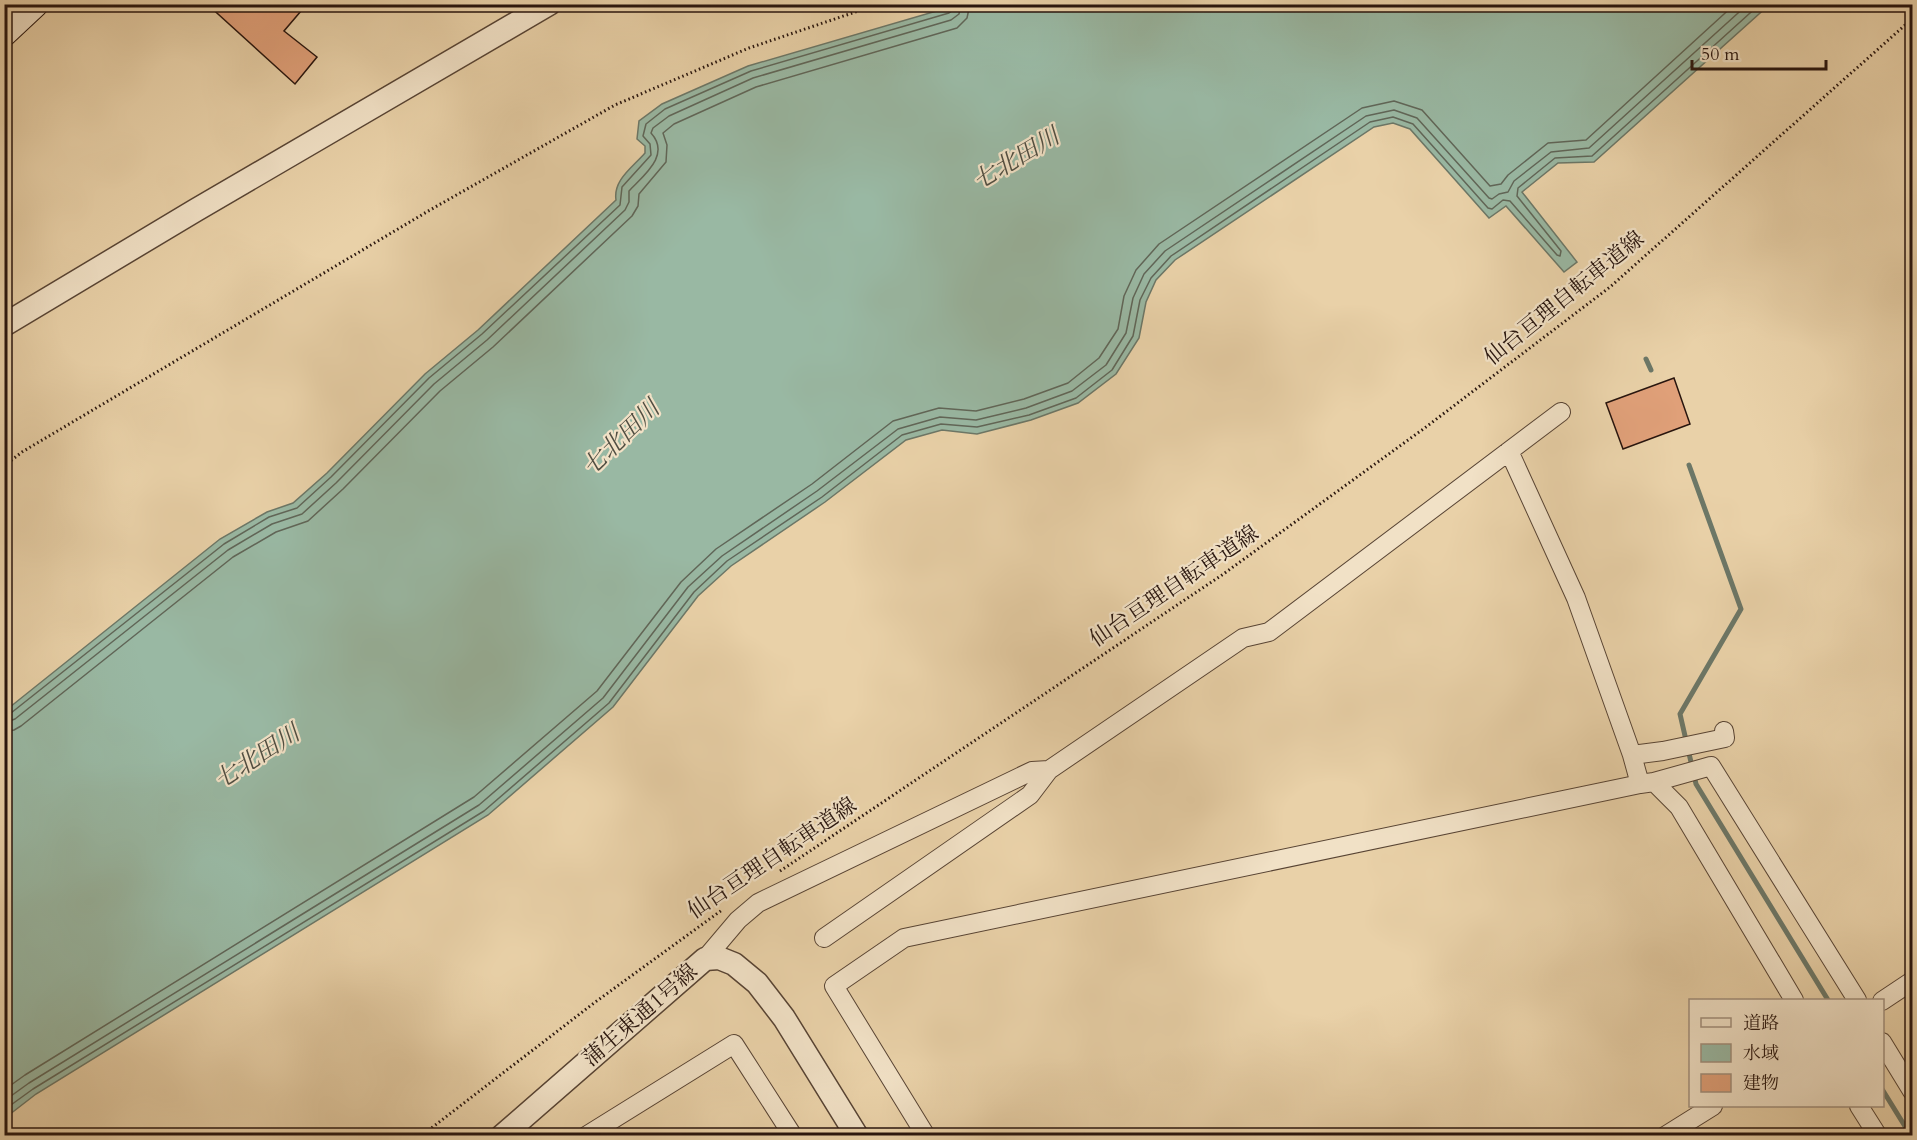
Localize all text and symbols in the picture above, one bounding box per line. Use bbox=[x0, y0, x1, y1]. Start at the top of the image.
scale bar bbox=[1692, 33, 1826, 71]
text: 50 m bbox=[1701, 42, 1740, 67]
water label: 七北田川 bbox=[966, 119, 1068, 198]
street label: 仙台亘理自転車道線 bbox=[1478, 224, 1650, 372]
water label: 七北田川 bbox=[575, 391, 669, 483]
street label: 仙台亘理自転車道線 bbox=[1084, 518, 1264, 654]
water label: 七北田川 bbox=[208, 715, 309, 797]
street label: 仙台亘理自転車道線 bbox=[682, 790, 862, 926]
street label: 蒲生東通1号線 bbox=[576, 957, 704, 1073]
legend bbox=[1689, 999, 1884, 1107]
text: 道路 bbox=[1743, 1011, 1779, 1036]
text: 水域 bbox=[1743, 1041, 1779, 1066]
text: 建物 bbox=[1743, 1071, 1779, 1096]

